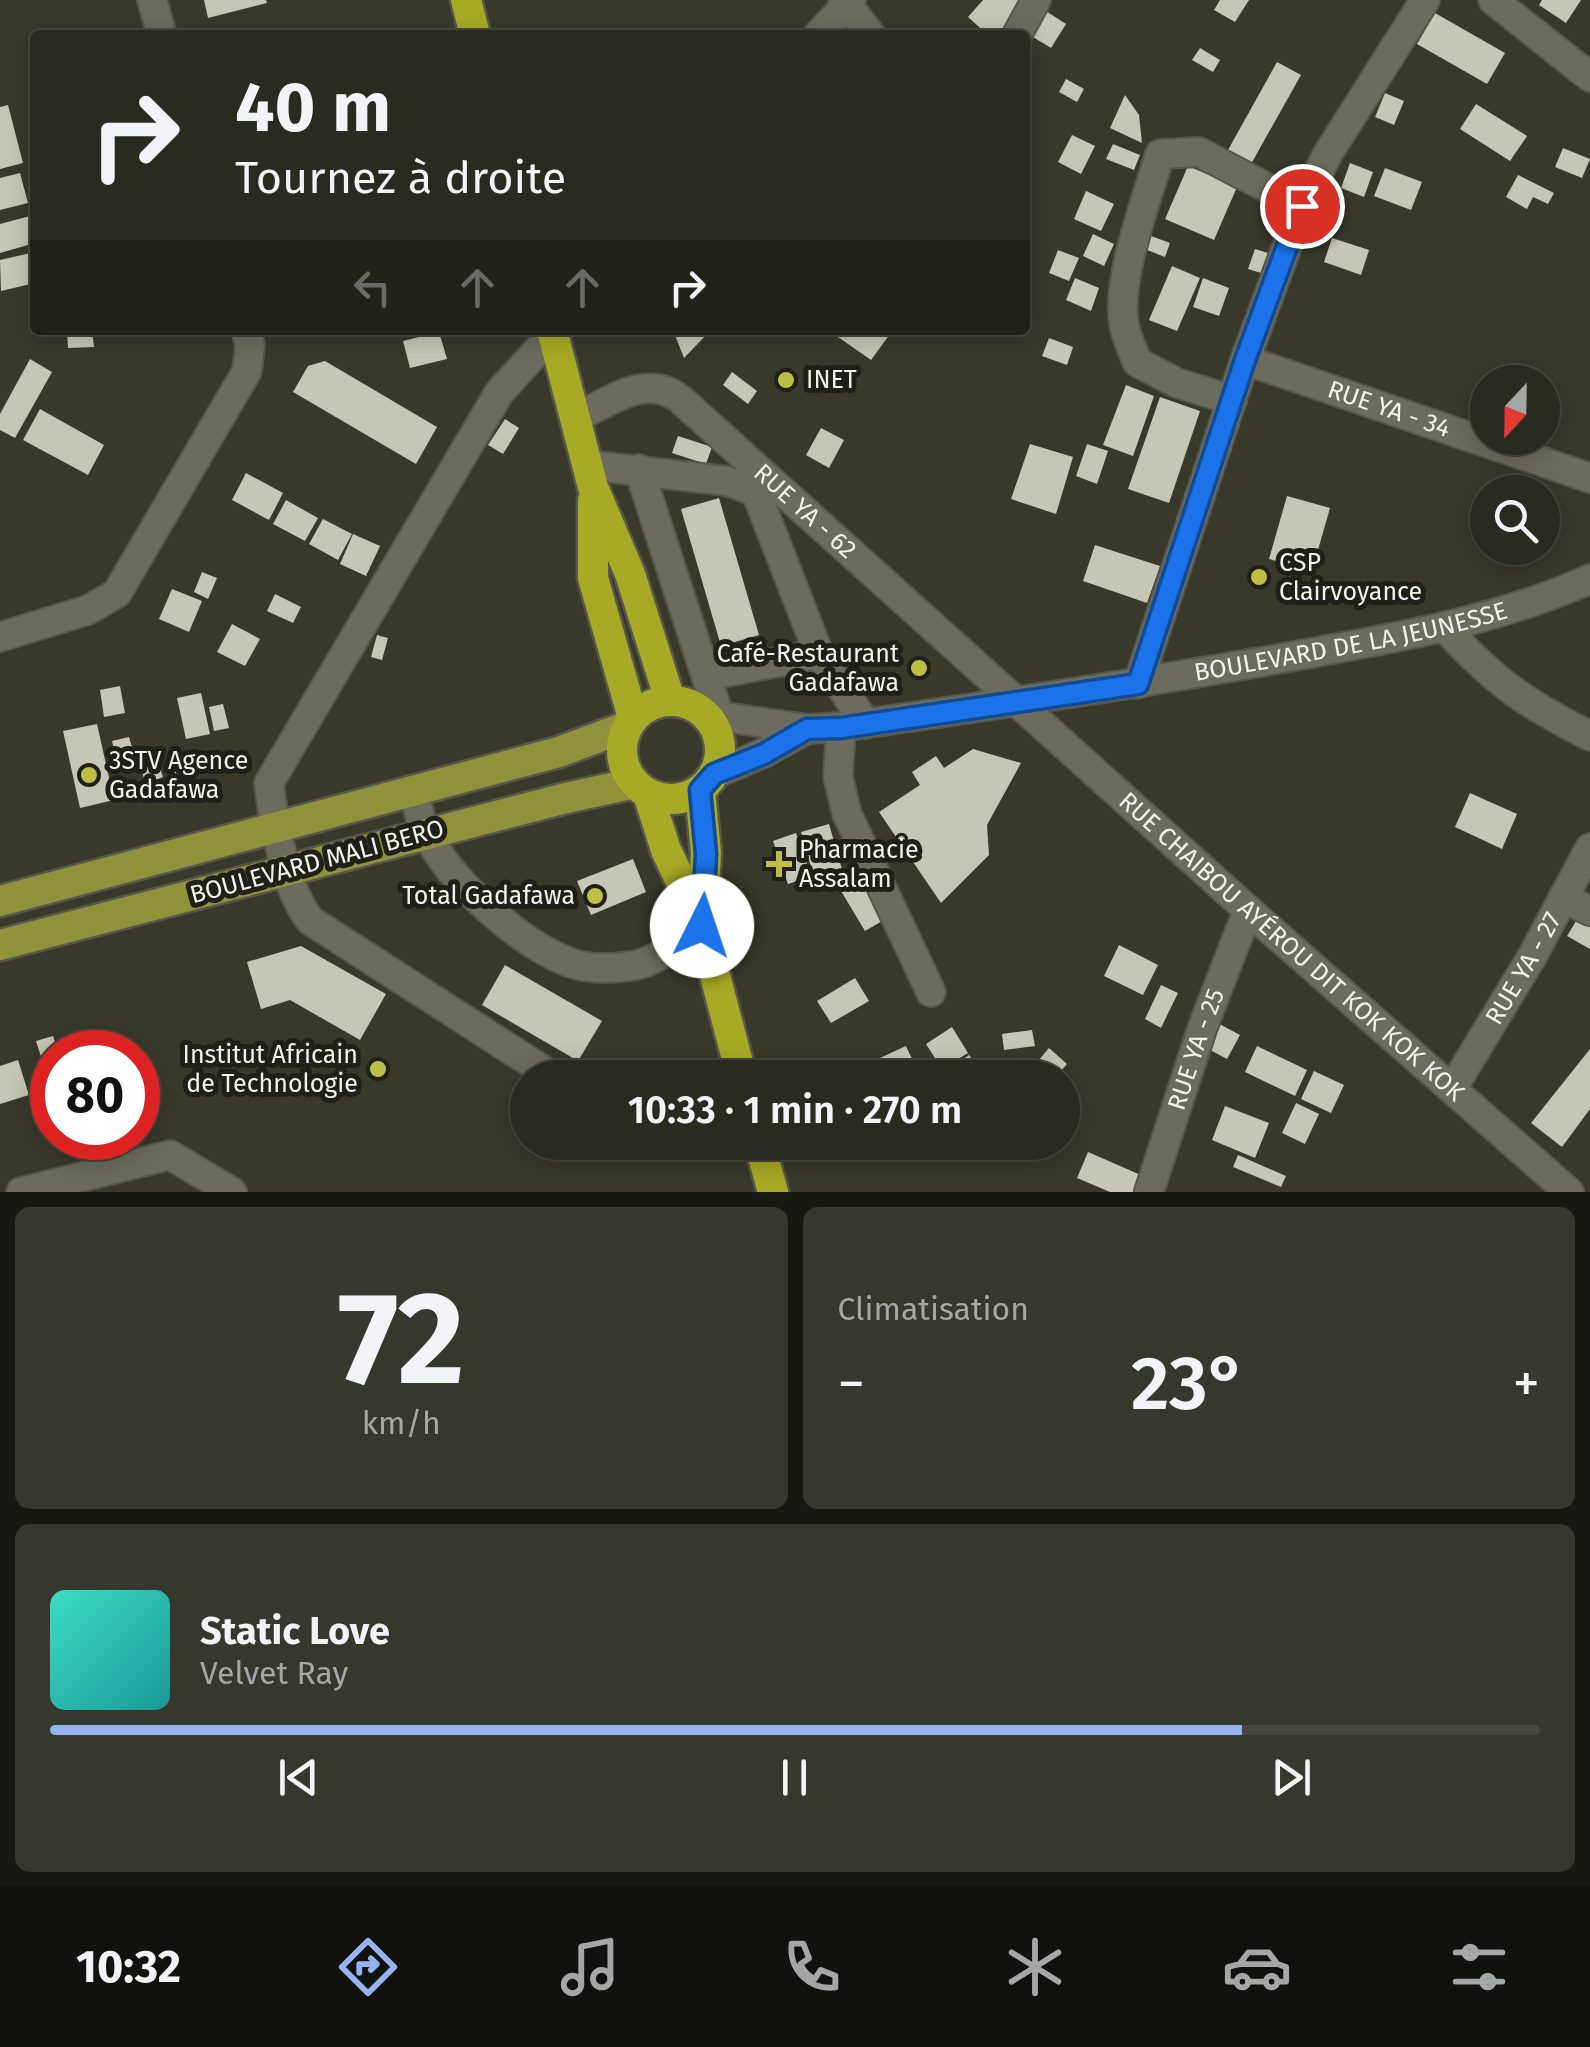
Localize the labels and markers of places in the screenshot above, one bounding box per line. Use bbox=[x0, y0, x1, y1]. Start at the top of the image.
pin bbox=[1260, 164, 1345, 249]
place label: INET bbox=[806, 365, 857, 395]
marker: INET bbox=[775, 369, 797, 391]
place label: CSP Clairvoyance bbox=[1279, 548, 1422, 607]
marker: CSP Clairvoyance bbox=[1248, 566, 1270, 588]
place label: Café-Restaurant Gadafawa bbox=[717, 639, 900, 698]
marker: Café-Restaurant Gadafawa bbox=[908, 657, 930, 679]
place label: 3STV Agence Gadafawa bbox=[109, 746, 248, 805]
marker: 3STV Agence Gadafawa bbox=[78, 764, 100, 786]
place label: Pharmacie Assalam bbox=[799, 835, 919, 894]
marker: Pharmacie Assalam bbox=[768, 853, 790, 875]
place label: Total Gadafawa bbox=[402, 881, 575, 911]
marker: Total Gadafawa bbox=[584, 885, 606, 907]
place label: Institut Africain de Technologie bbox=[183, 1040, 358, 1099]
marker: Institut Africain de Technologie bbox=[367, 1058, 389, 1080]

